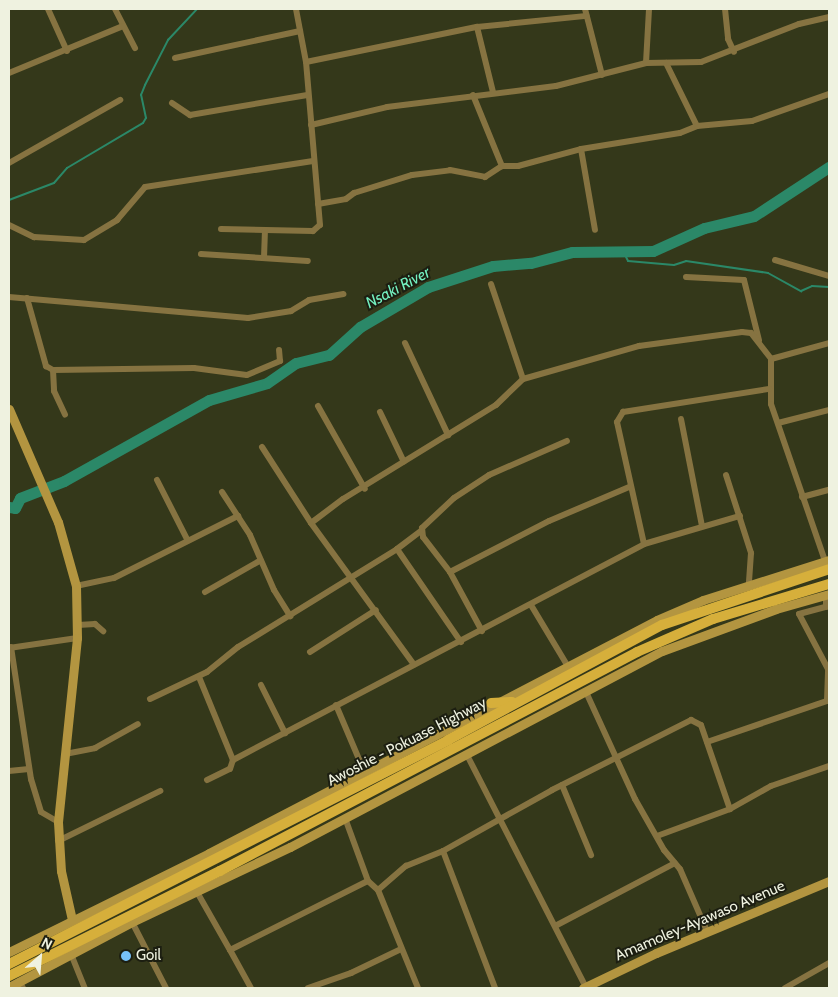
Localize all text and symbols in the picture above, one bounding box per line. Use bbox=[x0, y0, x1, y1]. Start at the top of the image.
water label: Nsaki River bbox=[362, 263, 434, 313]
street label: Awoshie - Pokuase Highway bbox=[324, 694, 490, 790]
street label: Amamoley-Ayawaso Avenue bbox=[612, 877, 788, 965]
north arrow bbox=[15, 932, 65, 982]
text: N bbox=[38, 933, 55, 954]
place label: Goil bbox=[136, 947, 161, 965]
marker: Goil bbox=[120, 950, 132, 962]

